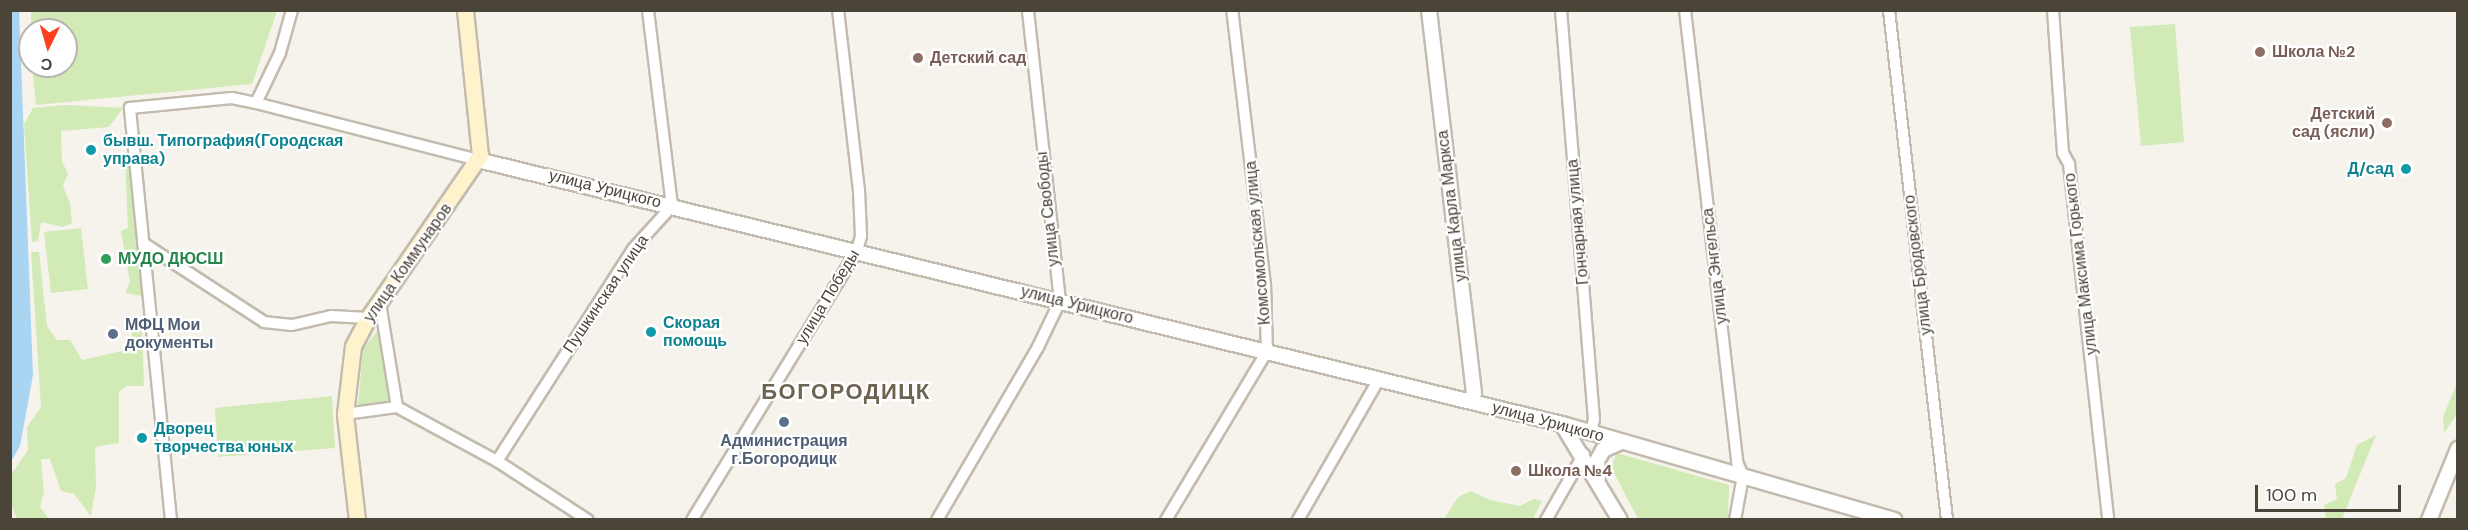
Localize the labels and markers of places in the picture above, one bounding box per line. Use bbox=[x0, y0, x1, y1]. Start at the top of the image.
place label: Школа №2 bbox=[2272, 42, 2355, 62]
marker: Школа №2 bbox=[2253, 45, 2267, 59]
place label: Детский сад bbox=[930, 48, 1026, 68]
marker: Детский сад bbox=[911, 51, 925, 65]
place label: Детский сад (ясли) bbox=[2292, 104, 2375, 142]
marker: Детский сад (ясли) bbox=[2380, 116, 2394, 130]
place label: бывш. Типография(Городская управа) bbox=[103, 131, 343, 169]
marker: бывш. Типография(Городская управа) bbox=[84, 143, 98, 157]
place label: Д/сад bbox=[2348, 159, 2394, 179]
marker: Д/сад bbox=[2399, 162, 2413, 176]
place label: МУДО ДЮСШ bbox=[118, 249, 223, 269]
marker: МУДО ДЮСШ bbox=[99, 252, 113, 266]
place label: Скорая помощь bbox=[663, 313, 727, 351]
place label: МФЦ Мои документы bbox=[125, 315, 214, 353]
marker: Скорая помощь bbox=[644, 325, 658, 339]
marker: МФЦ Мои документы bbox=[106, 327, 120, 341]
marker: Администрация г.Богородицк bbox=[777, 415, 791, 429]
place label: Дворец творчества юных bbox=[154, 419, 293, 457]
marker: Дворец творчества юных bbox=[135, 431, 149, 445]
place label: Администрация г.Богородицк bbox=[720, 431, 848, 469]
place label: Школа №4 bbox=[1528, 461, 1612, 481]
marker: Школа №4 bbox=[1509, 464, 1523, 478]

